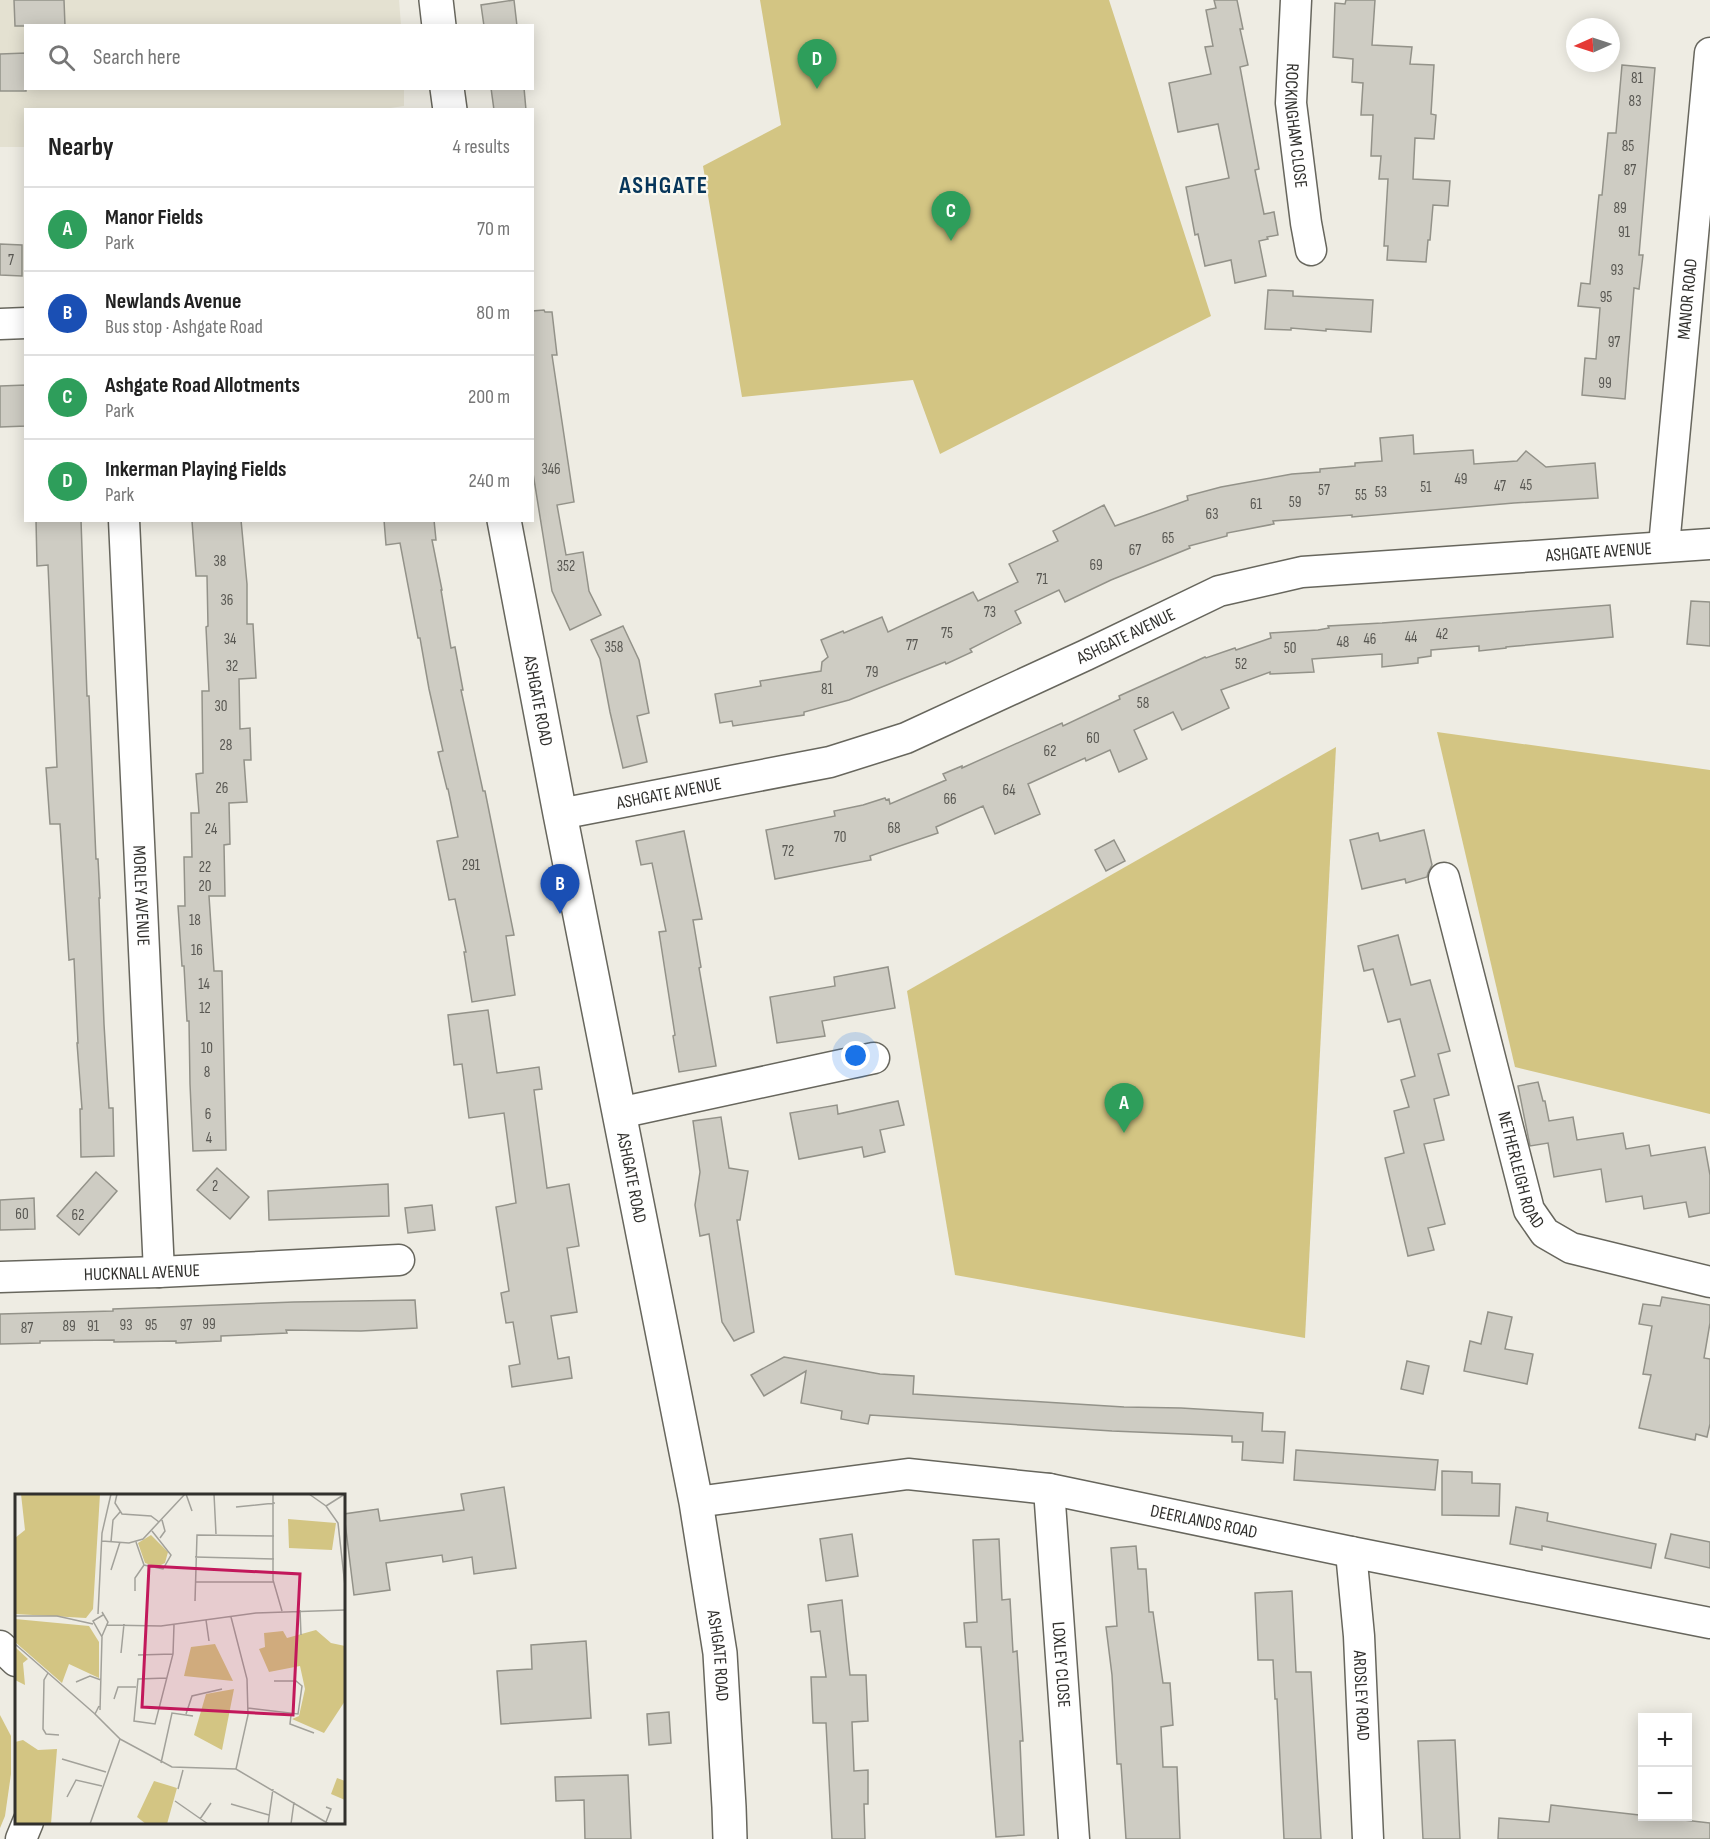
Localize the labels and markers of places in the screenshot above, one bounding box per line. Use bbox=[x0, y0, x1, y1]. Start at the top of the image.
pin: D bbox=[798, 40, 836, 89]
pin: C bbox=[932, 192, 970, 241]
pin: B bbox=[540, 864, 580, 914]
pin: A bbox=[1104, 1084, 1144, 1133]

